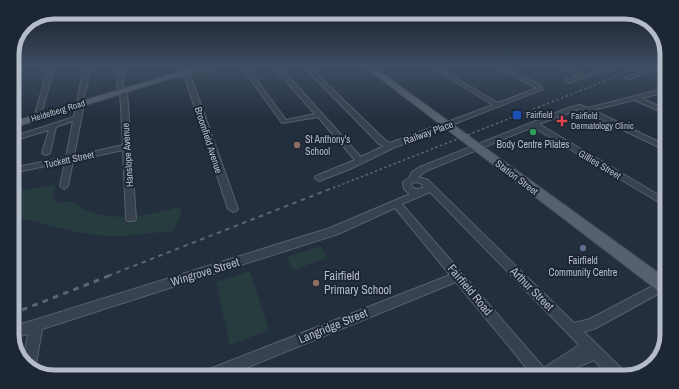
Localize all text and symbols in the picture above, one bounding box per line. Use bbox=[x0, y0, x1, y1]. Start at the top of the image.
street label: Heidelberg Road bbox=[30, 97, 86, 125]
street label: Broomfield Avenue bbox=[192, 105, 226, 175]
marker: Fairfield bbox=[511, 109, 523, 121]
place label: Fairfield bbox=[526, 109, 553, 121]
place label: Fairfield Dermatology Clinic bbox=[571, 110, 634, 132]
marker: Fairfield Dermatology Clinic bbox=[556, 115, 568, 127]
street label: Railway Place bbox=[402, 117, 455, 147]
street label: Hanslope Avenue bbox=[119, 122, 136, 187]
marker: Body Centre Pilates bbox=[528, 127, 538, 137]
place label: St Anthony's School bbox=[305, 133, 350, 158]
place label: Body Centre Pilates bbox=[497, 138, 569, 151]
marker: St Anthony's School bbox=[292, 140, 302, 150]
street label: Gillies Street bbox=[576, 147, 624, 183]
street label: Tuckett Street bbox=[43, 148, 96, 171]
street label: Station Street bbox=[493, 157, 541, 198]
marker: Fairfield Community Centre bbox=[578, 243, 588, 253]
street label: Wingrove Street bbox=[169, 254, 242, 290]
place label: Fairfield Community Centre bbox=[549, 254, 618, 279]
street label: Fairfield Road bbox=[444, 261, 496, 319]
street label: Arthur Street bbox=[506, 263, 558, 315]
place label: Fairfield Primary School bbox=[324, 268, 391, 298]
marker: Fairfield Primary School bbox=[311, 278, 321, 288]
street label: Langridge Street bbox=[296, 305, 370, 347]

